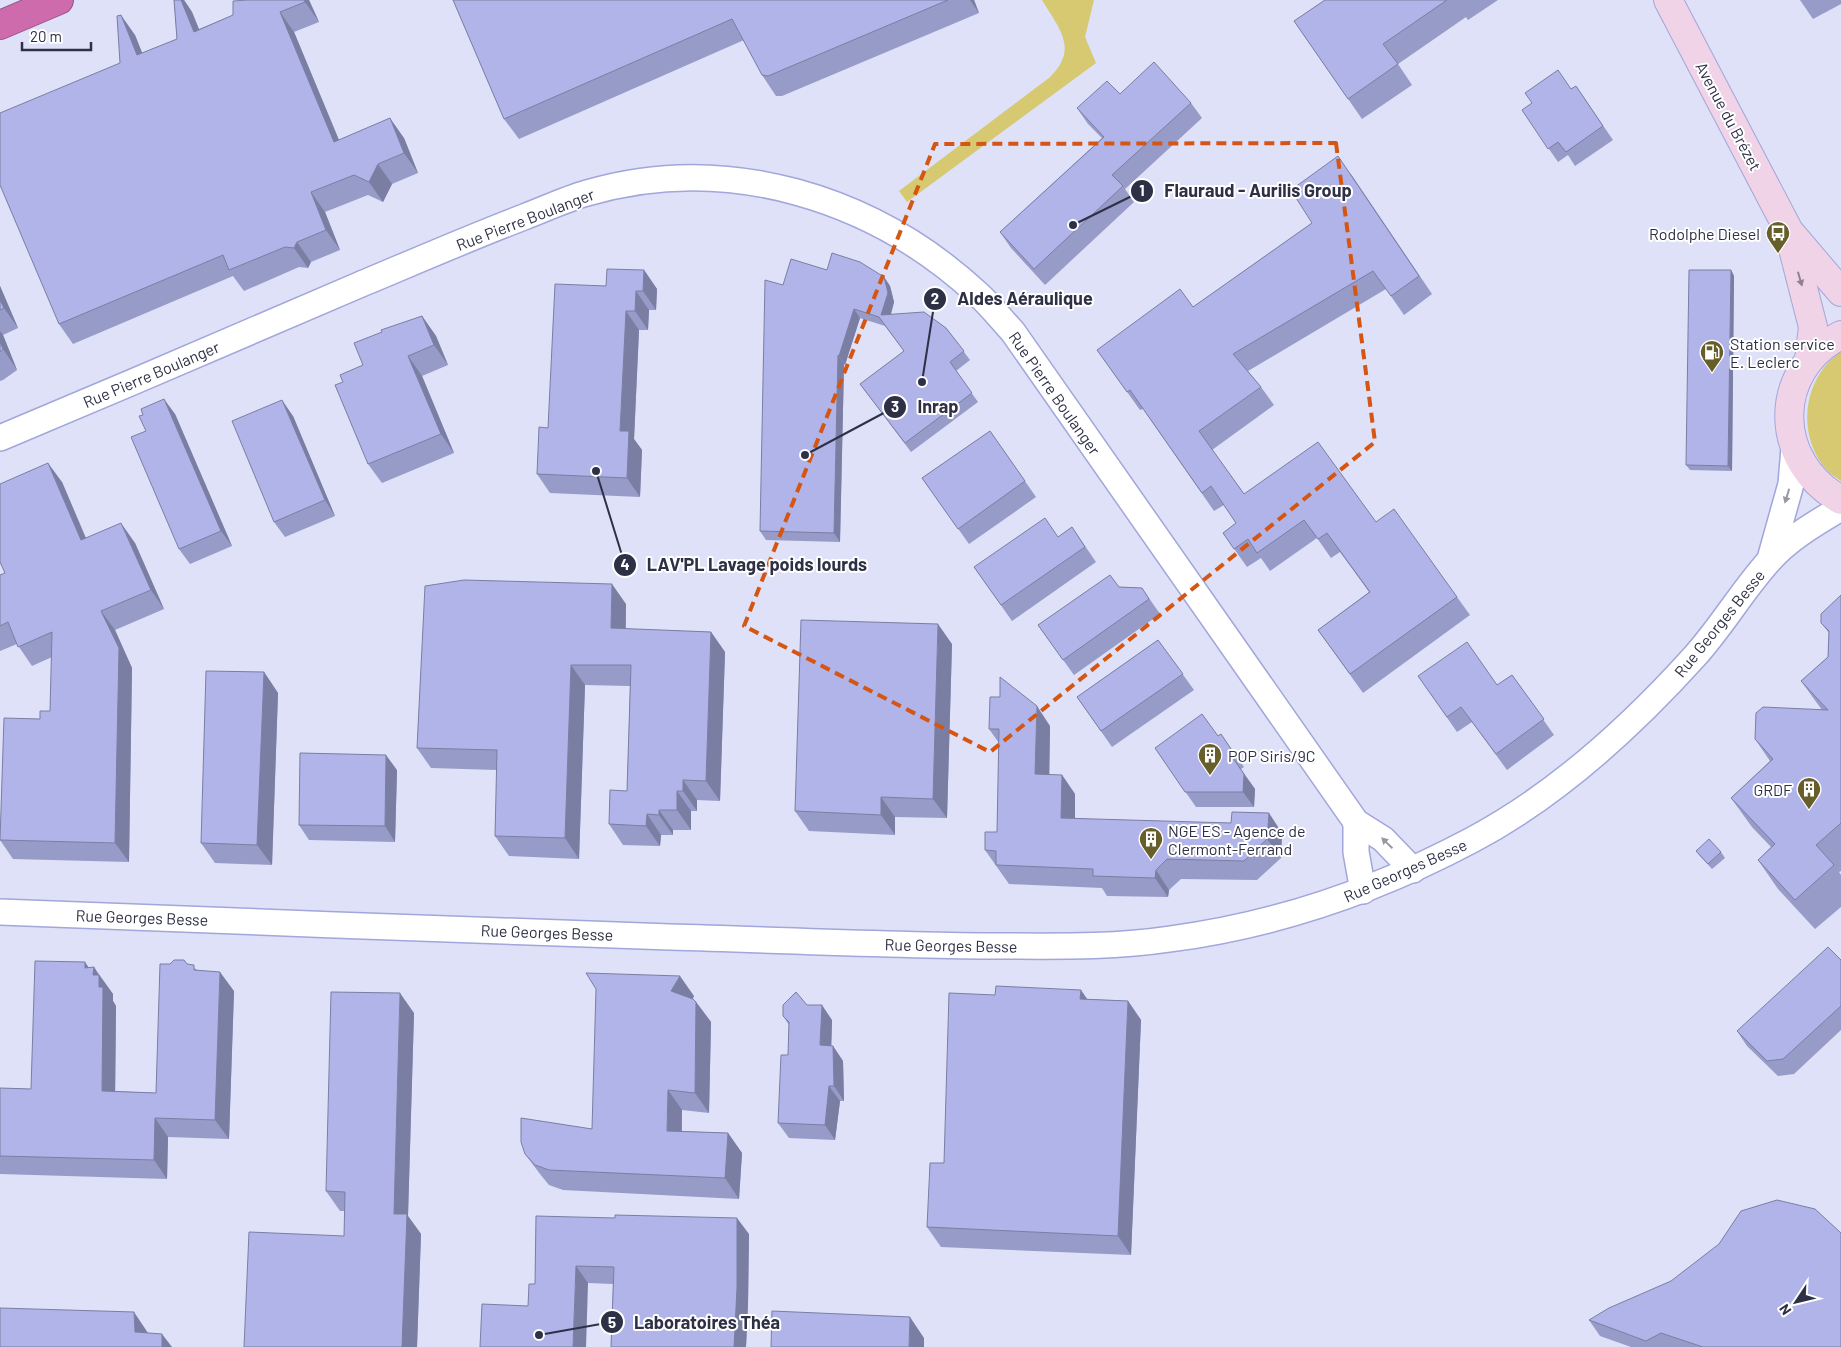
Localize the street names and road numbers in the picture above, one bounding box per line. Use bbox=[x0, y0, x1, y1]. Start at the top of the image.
street label: Avenue du Brézet bbox=[1692, 58, 1766, 174]
street label: Rue Pierre Boulanger bbox=[453, 184, 597, 254]
street label: Rue Pierre Boulanger bbox=[1005, 328, 1105, 458]
street label: Rue Pierre Boulanger bbox=[80, 337, 222, 411]
street label: Rue Georges Besse bbox=[1670, 565, 1768, 681]
street label: Rue Georges Besse bbox=[1341, 834, 1469, 906]
street label: Rue Georges Besse bbox=[75, 905, 209, 929]
street label: Rue Georges Besse bbox=[480, 920, 614, 944]
street label: Rue Georges Besse bbox=[884, 934, 1018, 956]

